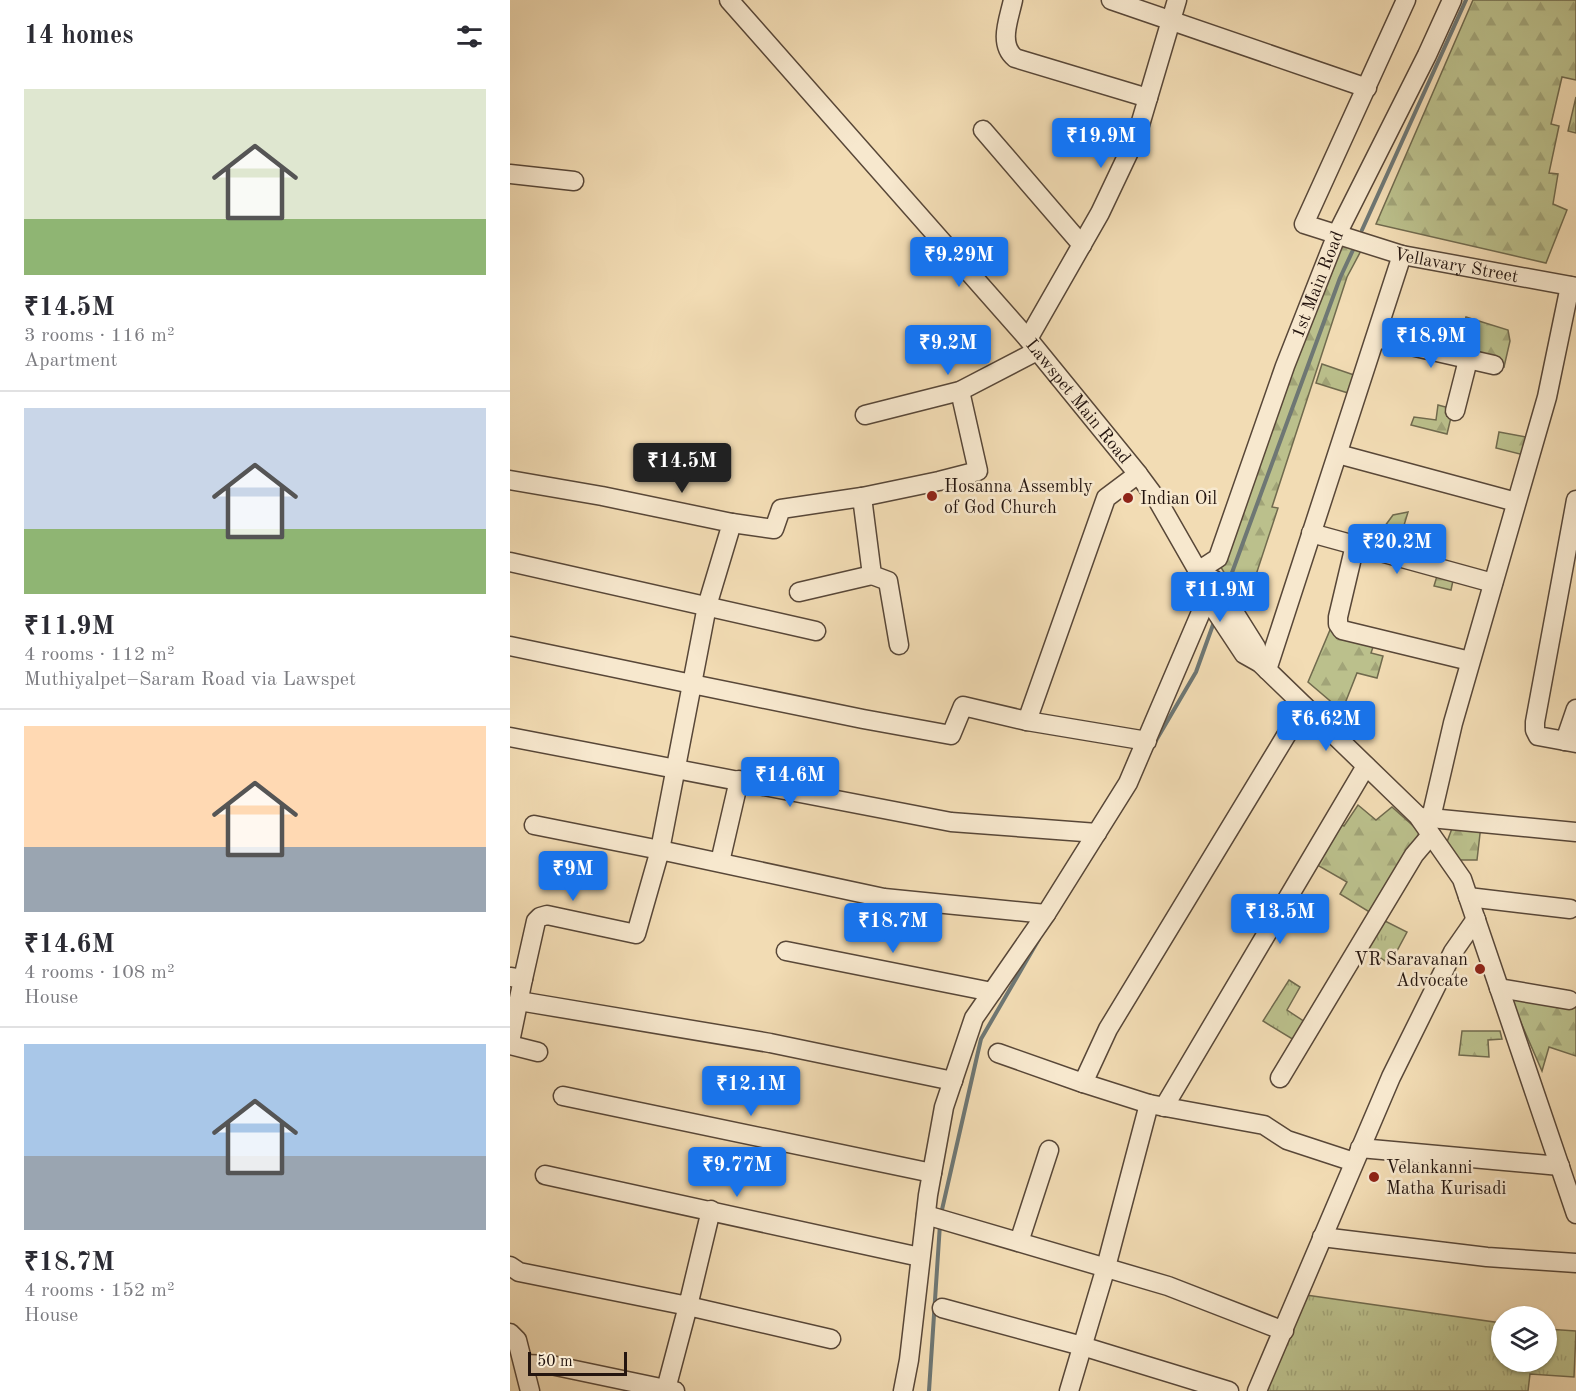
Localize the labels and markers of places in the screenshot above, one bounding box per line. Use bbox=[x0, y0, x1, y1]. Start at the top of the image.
pin: ₹19.9M bbox=[1052, 118, 1150, 169]
pin: ₹9.29M bbox=[910, 237, 1008, 288]
pin: ₹18.9M bbox=[1382, 318, 1480, 369]
pin: ₹9.2M bbox=[906, 325, 990, 376]
pin: ₹14.5M bbox=[633, 443, 731, 494]
place label: Hosanna Assembly of God Church bbox=[944, 478, 1093, 517]
marker: Hosanna Assembly of God Church bbox=[925, 489, 939, 503]
place label: Indian Oil bbox=[1140, 490, 1217, 508]
marker: Indian Oil bbox=[1121, 491, 1135, 505]
pin: ₹20.2M bbox=[1348, 524, 1446, 575]
pin: ₹11.9M bbox=[1171, 572, 1269, 623]
pin: ₹6.62M bbox=[1277, 701, 1375, 752]
pin: ₹14.6M bbox=[741, 757, 839, 808]
pin: ₹9M bbox=[544, 851, 602, 902]
pin: ₹13.5M bbox=[1231, 894, 1329, 945]
pin: ₹18.7M bbox=[844, 903, 942, 954]
place label: VR Saravanan Advocate bbox=[1354, 951, 1468, 990]
marker: VR Saravanan Advocate bbox=[1473, 962, 1487, 976]
pin: ₹12.1M bbox=[702, 1066, 800, 1117]
pin: ₹9.77M bbox=[688, 1147, 786, 1198]
place label: Velankanni Matha Kurisadi bbox=[1386, 1159, 1507, 1198]
marker: Velankanni Matha Kurisadi bbox=[1367, 1170, 1381, 1184]

